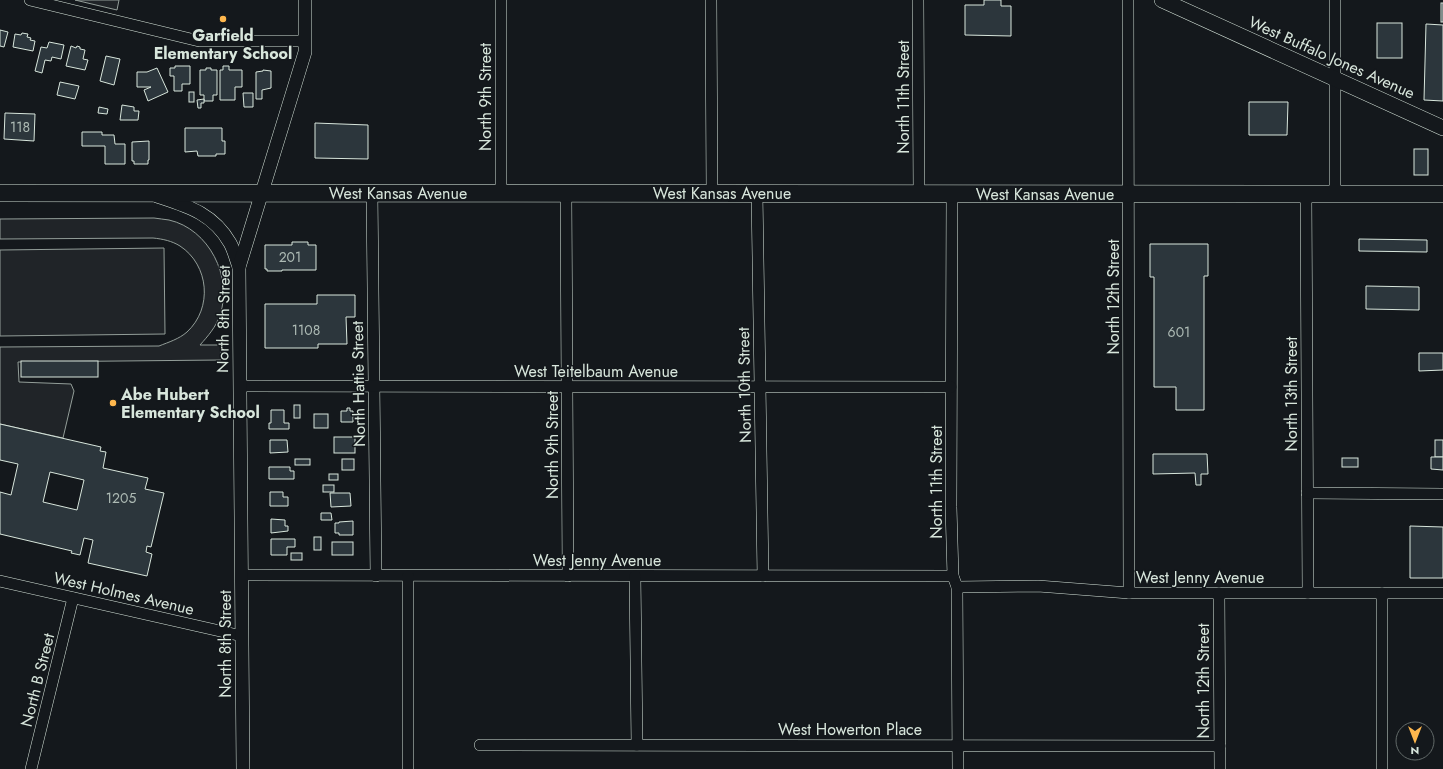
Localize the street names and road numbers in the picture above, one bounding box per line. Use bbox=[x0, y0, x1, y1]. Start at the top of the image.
street label: West Buffalo Jones Avenue bbox=[1245, 10, 1419, 104]
street label: North 11th Street bbox=[892, 40, 915, 154]
street label: North 9th Street bbox=[474, 43, 497, 151]
street label: West Kansas Avenue bbox=[329, 182, 467, 205]
street label: West Kansas Avenue bbox=[653, 182, 791, 205]
street label: West Kansas Avenue bbox=[976, 183, 1114, 206]
street label: North 12th Street bbox=[1102, 239, 1125, 355]
street label: North 8th Street bbox=[211, 265, 236, 373]
street label: North Hattie Street bbox=[346, 321, 371, 447]
street label: North 10th Street bbox=[732, 327, 757, 443]
street label: North 13th Street bbox=[1280, 336, 1303, 451]
street label: West Teitelbaum Avenue bbox=[514, 360, 678, 383]
street label: North 9th Street bbox=[541, 391, 564, 499]
street label: North 11th Street bbox=[925, 425, 948, 539]
street label: West Jenny Avenue bbox=[533, 549, 661, 572]
street label: West Holmes Avenue bbox=[51, 566, 196, 621]
street label: West Jenny Avenue bbox=[1136, 566, 1264, 589]
street label: North 8th Street bbox=[214, 590, 237, 698]
street label: North 12th Street bbox=[1192, 623, 1215, 739]
street label: North B Street bbox=[15, 631, 60, 729]
street label: West Howerton Place bbox=[778, 718, 922, 741]

